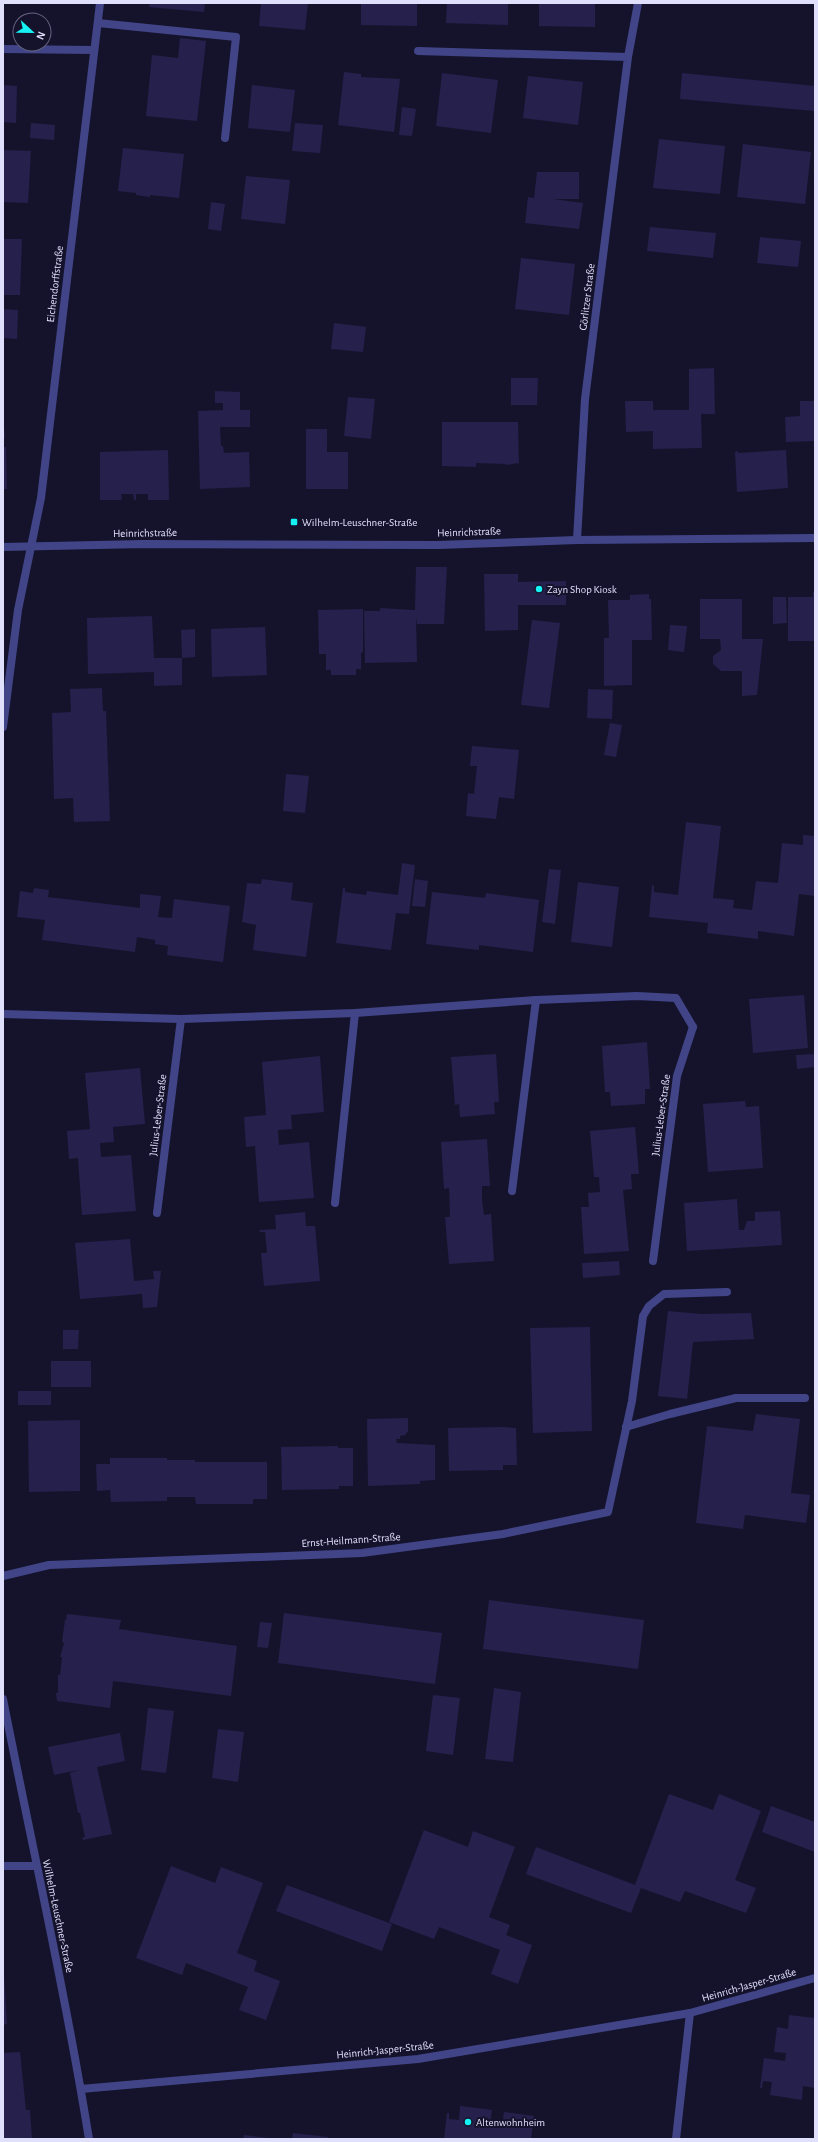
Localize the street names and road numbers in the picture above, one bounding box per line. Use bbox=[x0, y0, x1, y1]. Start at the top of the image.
street label: Eichendorffstraße bbox=[45, 245, 65, 323]
street label: Görlitzer Straße bbox=[577, 263, 597, 331]
street label: Heinrichstraße bbox=[437, 525, 501, 539]
street label: Heinrichstraße bbox=[113, 527, 177, 539]
street label: Julius-Leber-Straße bbox=[148, 1074, 168, 1156]
street label: Julius-Leber-Straße bbox=[650, 1074, 672, 1156]
street label: Ernst-Heilmann-Straße bbox=[301, 1531, 401, 1549]
street label: Wilhelm-Leuschner-Straße bbox=[41, 1858, 75, 1974]
street label: Heinrich-Jasper-Straße bbox=[700, 1966, 798, 2004]
street label: Heinrich-Jasper-Straße bbox=[336, 2039, 434, 2061]

